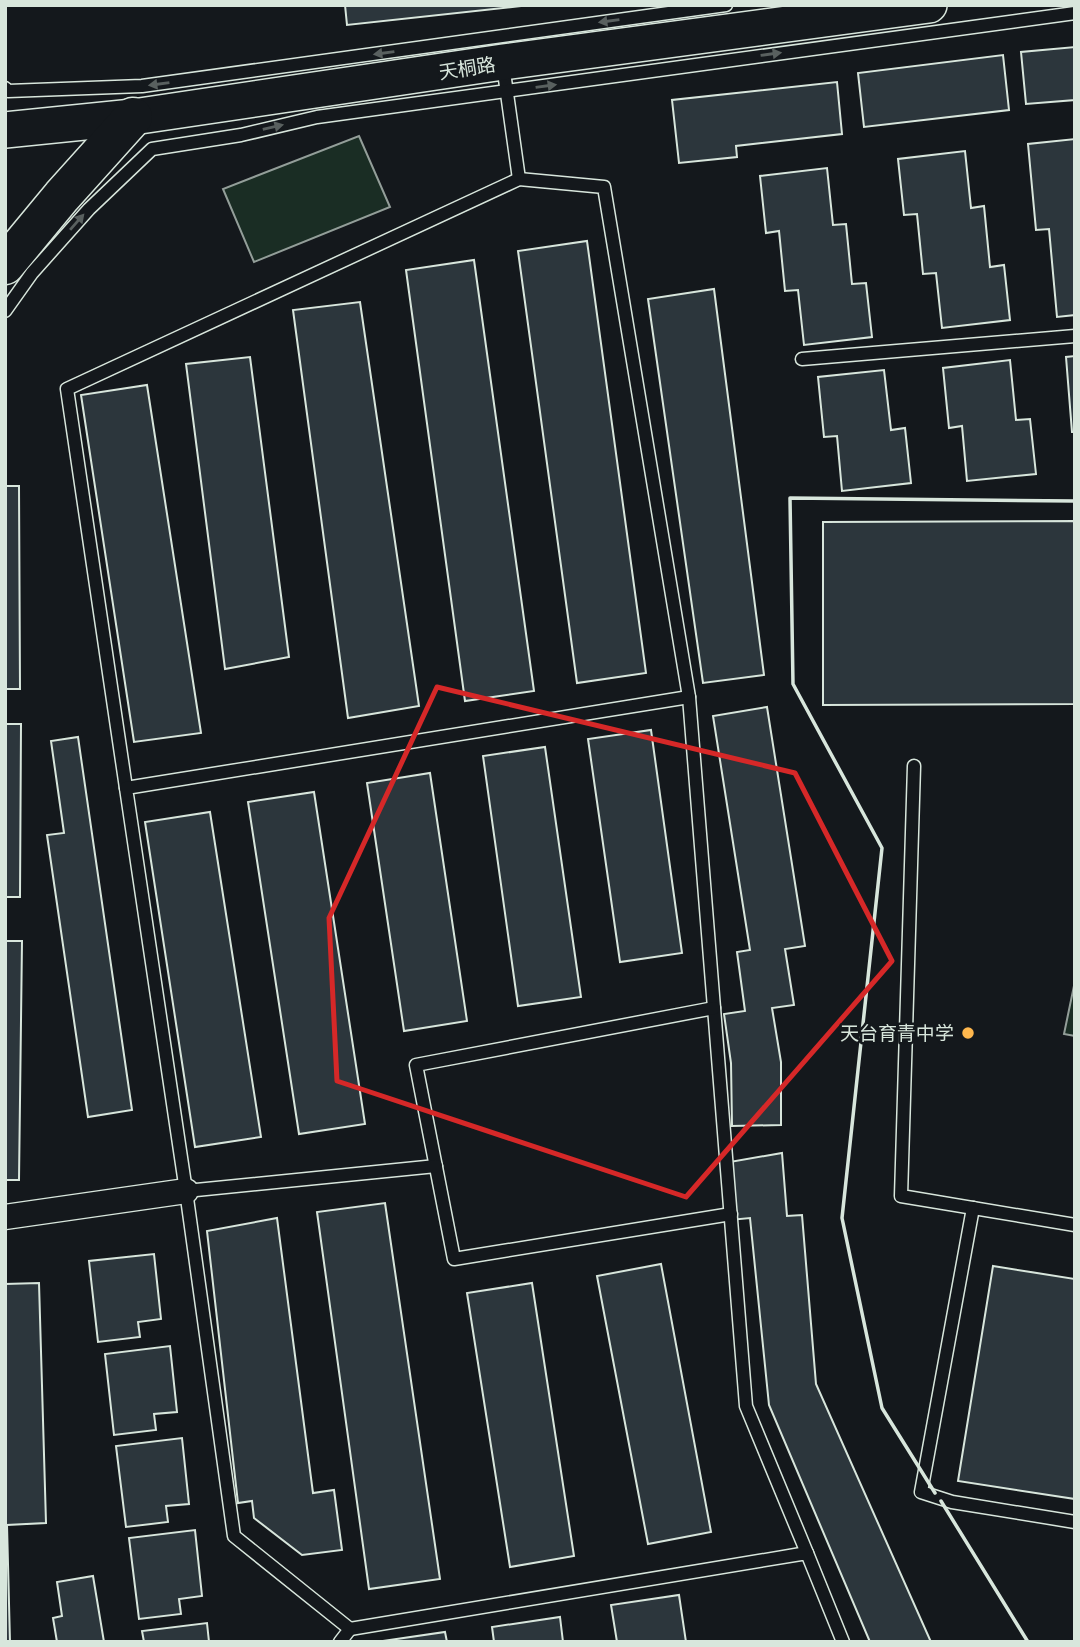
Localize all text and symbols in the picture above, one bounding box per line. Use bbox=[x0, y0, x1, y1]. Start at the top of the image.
one-way arrow bbox=[598, 16, 620, 27]
one-way arrow bbox=[373, 47, 395, 58]
one-way arrow bbox=[760, 48, 782, 59]
street label: 天桐路 bbox=[437, 53, 497, 83]
one-way arrow bbox=[148, 79, 170, 90]
one-way arrow bbox=[535, 80, 557, 91]
one-way arrow bbox=[262, 122, 284, 133]
one-way arrow bbox=[69, 213, 85, 231]
place label: 天台育青中学 bbox=[840, 1022, 954, 1044]
marker: 天台育青中学 bbox=[960, 1025, 976, 1041]

